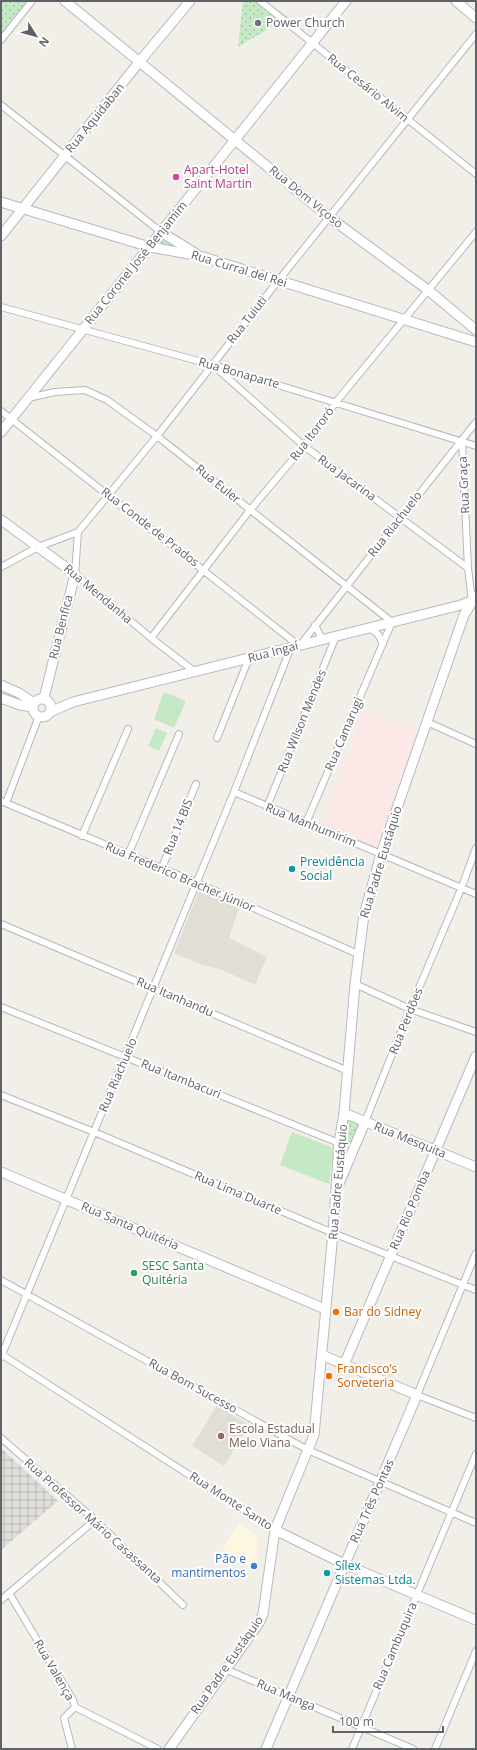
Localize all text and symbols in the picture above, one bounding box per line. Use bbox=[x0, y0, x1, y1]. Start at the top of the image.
place label: Power Church bbox=[266, 14, 345, 31]
north arrow bbox=[16, 16, 56, 56]
marker: Power Church bbox=[253, 18, 263, 28]
text: N bbox=[36, 34, 53, 50]
street label: Rua Cesário Alvim bbox=[324, 49, 413, 126]
street label: Rua Aquidaban bbox=[61, 79, 128, 156]
place label: Apart-Hotel Saint Martin bbox=[184, 161, 252, 192]
street label: Rua Dom Viçoso bbox=[266, 161, 347, 232]
marker: Apart-Hotel Saint Martin bbox=[171, 172, 181, 182]
street label: Rua Coronel José Benjamim bbox=[80, 197, 191, 328]
street label: Rua Curral del Rei bbox=[189, 246, 289, 291]
street label: Rua Tuiuti bbox=[223, 292, 271, 347]
street label: Rua Bonaparte bbox=[197, 353, 282, 392]
street label: Rua Itororó bbox=[286, 403, 338, 464]
street label: Rua Jacarina bbox=[314, 450, 380, 505]
street label: Rua Graça bbox=[454, 456, 473, 514]
street label: Rua Euler bbox=[192, 460, 244, 507]
street label: Rua Conde de Prados bbox=[98, 483, 203, 570]
street label: Rua Riachuelo bbox=[364, 487, 426, 560]
street label: Rua Mendanha bbox=[60, 560, 136, 627]
street label: Rua Benfica bbox=[44, 593, 77, 661]
street label: Rua Ingaí bbox=[246, 636, 301, 666]
street label: Rua Wilson Mendes bbox=[273, 666, 330, 775]
street label: Rua Camarugi bbox=[320, 694, 367, 773]
street label: Rua 14 BIS bbox=[159, 796, 196, 857]
street label: Rua Manhumirim bbox=[263, 798, 359, 851]
street label: Rua Padre Eustáquio bbox=[355, 804, 406, 920]
street label: Rua Frederico Bracher Júnior bbox=[103, 837, 258, 916]
place label: Previdência Social bbox=[300, 853, 365, 884]
marker: Previdência Social bbox=[287, 864, 297, 874]
street label: Rua Itanhandu bbox=[134, 973, 216, 1020]
street label: Rua Perdões bbox=[384, 985, 427, 1057]
street label: Rua Riachuelo bbox=[94, 1035, 141, 1115]
street label: Rua Itambacuri bbox=[139, 1055, 224, 1102]
street label: Rua Mesquita bbox=[372, 1117, 449, 1162]
street label: Rua Padre Eustáquio bbox=[324, 1123, 351, 1241]
street label: Rua Lima Duarte bbox=[192, 1166, 285, 1219]
street label: Rua Rio Pomba bbox=[385, 1167, 434, 1252]
street label: Rua Santa Quitéria bbox=[79, 1197, 182, 1254]
place label: SESC Santa Quitéria bbox=[142, 1257, 204, 1288]
marker: SESC Santa Quitéria bbox=[129, 1268, 139, 1278]
place label: Bar do Sidney bbox=[344, 1303, 422, 1320]
marker: Bar do Sidney bbox=[331, 1307, 341, 1317]
street label: Rua Bom Sucesso bbox=[146, 1354, 241, 1417]
place label: Francisco’s Sorveteria bbox=[337, 1360, 398, 1391]
marker: Francisco’s Sorveteria bbox=[324, 1371, 334, 1381]
place label: Escola Estadual Melo Viana bbox=[229, 1420, 315, 1451]
marker: Escola Estadual Melo Viana bbox=[216, 1431, 226, 1441]
street label: Rua Professor Mário Casassanta bbox=[21, 1454, 166, 1587]
street label: Rua Três Pontas bbox=[345, 1456, 398, 1545]
street label: Rua Monte Santo bbox=[186, 1467, 276, 1534]
place label: Pão e mantimentos bbox=[171, 1550, 246, 1581]
place label: Sílex Sistemas Ltda. bbox=[335, 1557, 416, 1588]
marker: Pão e mantimentos bbox=[249, 1561, 259, 1571]
marker: Sílex Sistemas Ltda. bbox=[322, 1568, 332, 1578]
street label: Rua Cambuquira bbox=[368, 1599, 421, 1692]
street label: Rua Padre Eustáquio bbox=[186, 1612, 267, 1717]
street label: Rua Valença bbox=[30, 1636, 79, 1703]
street label: Rua Manga bbox=[254, 1674, 318, 1715]
scale bar bbox=[333, 1708, 443, 1734]
text: 100 m bbox=[339, 1713, 374, 1730]

